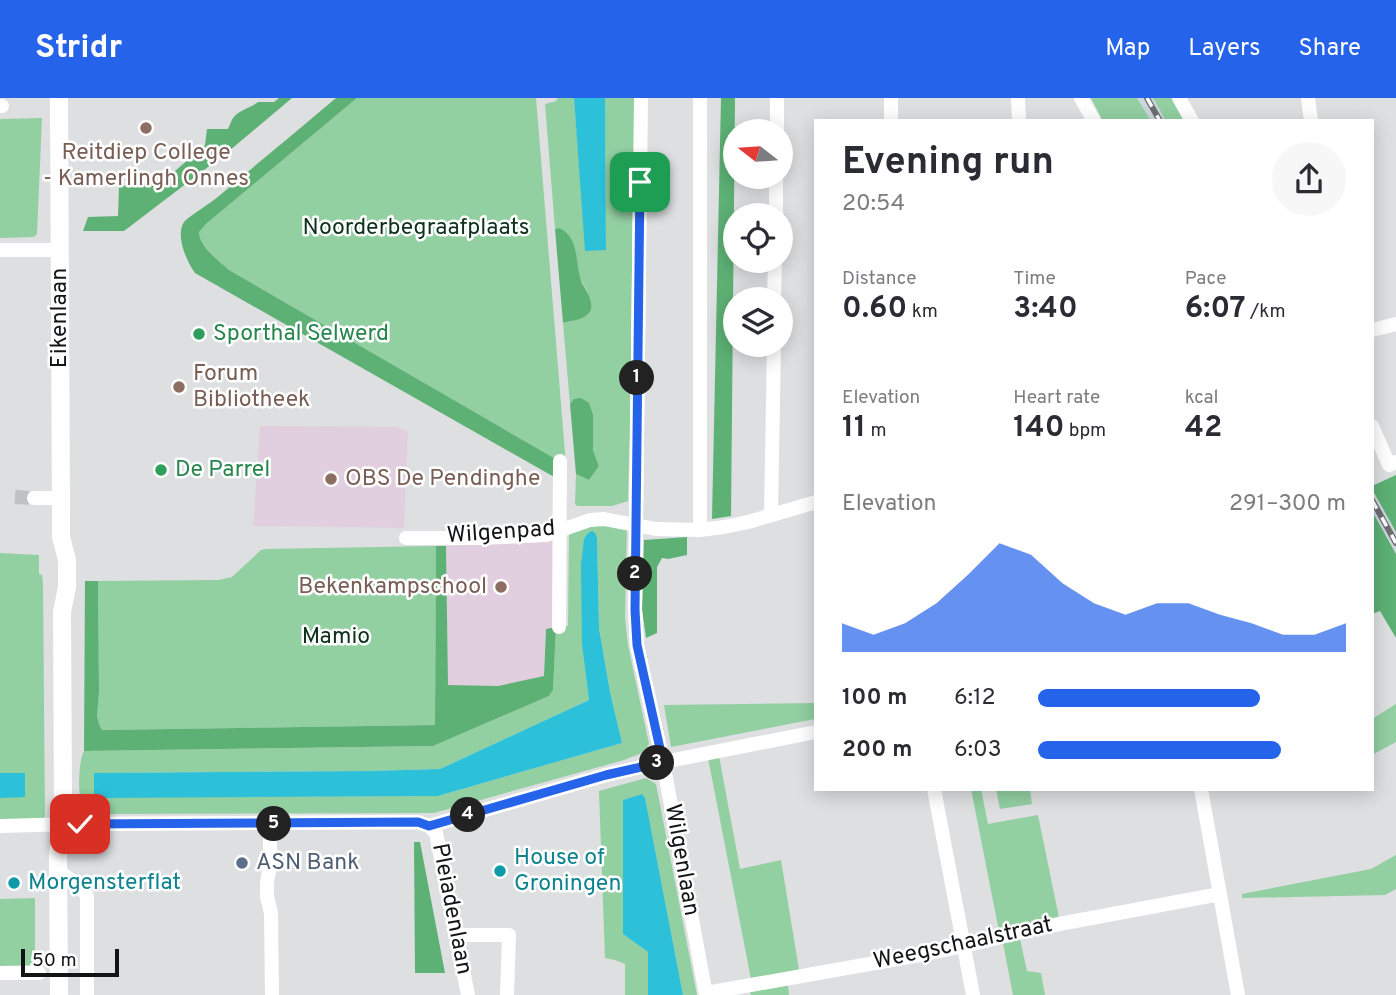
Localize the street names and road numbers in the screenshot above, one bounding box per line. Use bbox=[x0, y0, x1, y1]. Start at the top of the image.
street label: Eikenlaan bbox=[46, 268, 75, 368]
street label: Wilgenpad bbox=[446, 515, 556, 551]
street label: Wilgenlaan bbox=[657, 802, 705, 918]
street label: Pleiadenlaan bbox=[424, 841, 478, 977]
street label: Weegschaalstraat bbox=[871, 911, 1055, 977]

